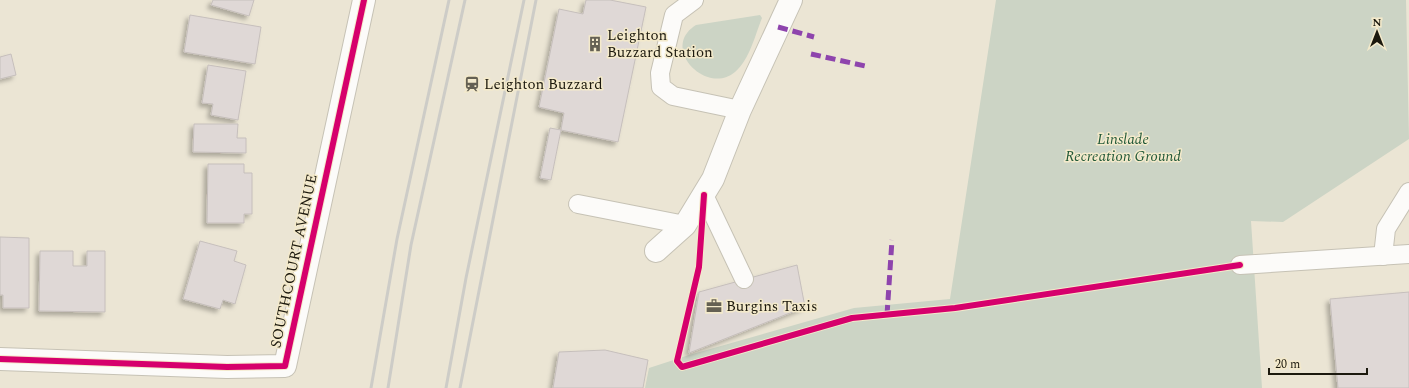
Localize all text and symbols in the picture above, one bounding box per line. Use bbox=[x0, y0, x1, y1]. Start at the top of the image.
north arrow bbox=[1357, 12, 1397, 52]
text: N bbox=[1373, 14, 1382, 31]
place label: Leighton Buzzard Station bbox=[607, 24, 713, 64]
building icon: Leighton Buzzard Station bbox=[586, 35, 604, 53]
place label: Leighton Buzzard bbox=[484, 73, 603, 96]
station icon: Leighton Buzzard bbox=[463, 75, 481, 93]
park label: Linslade Recreation Ground bbox=[1065, 128, 1181, 168]
street label: SOUTHCOURT AVENUE bbox=[264, 172, 324, 350]
place label: Burgins Taxis bbox=[726, 295, 817, 318]
office icon: Burgins Taxis bbox=[705, 297, 723, 315]
scale bar bbox=[1269, 350, 1367, 376]
text: 20 m bbox=[1275, 355, 1300, 374]

